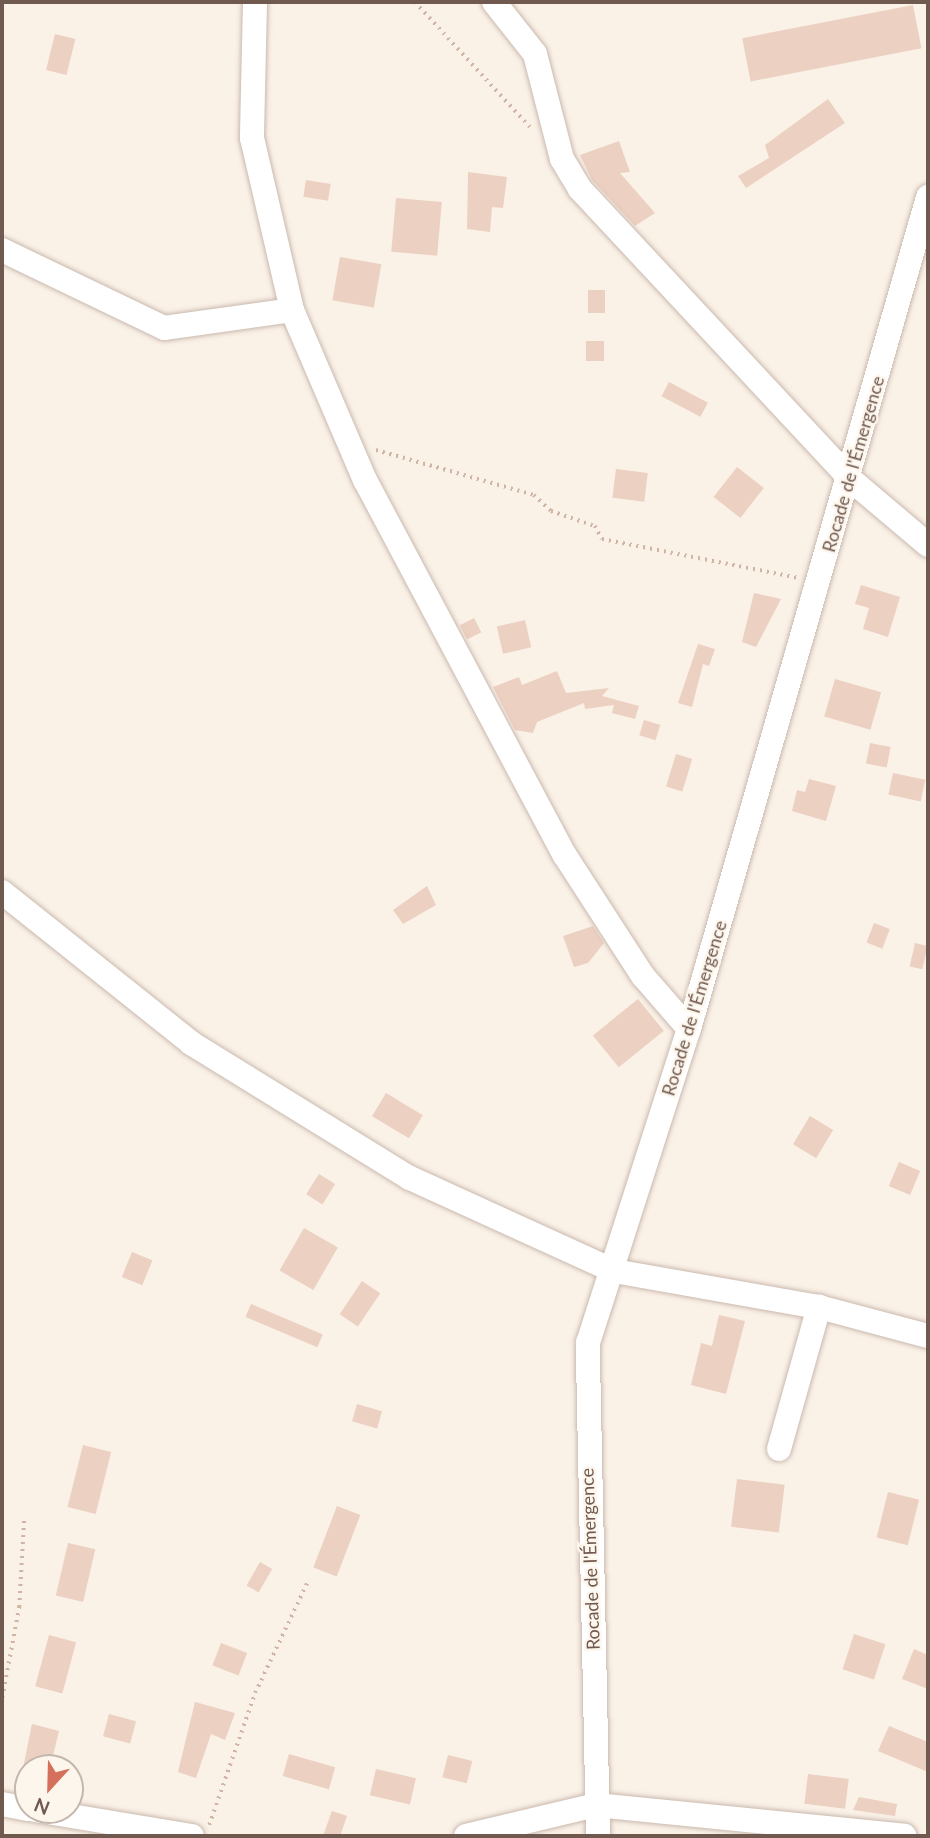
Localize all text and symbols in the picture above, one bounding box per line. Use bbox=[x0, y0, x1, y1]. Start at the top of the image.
street label: Rocade de l'Émergence bbox=[818, 373, 888, 555]
street label: Rocade de l'Émergence bbox=[657, 918, 731, 1098]
street label: Rocade de l'Émergence bbox=[576, 1468, 604, 1650]
north arrow bbox=[14, 1754, 84, 1824]
text: N bbox=[31, 1794, 53, 1820]

